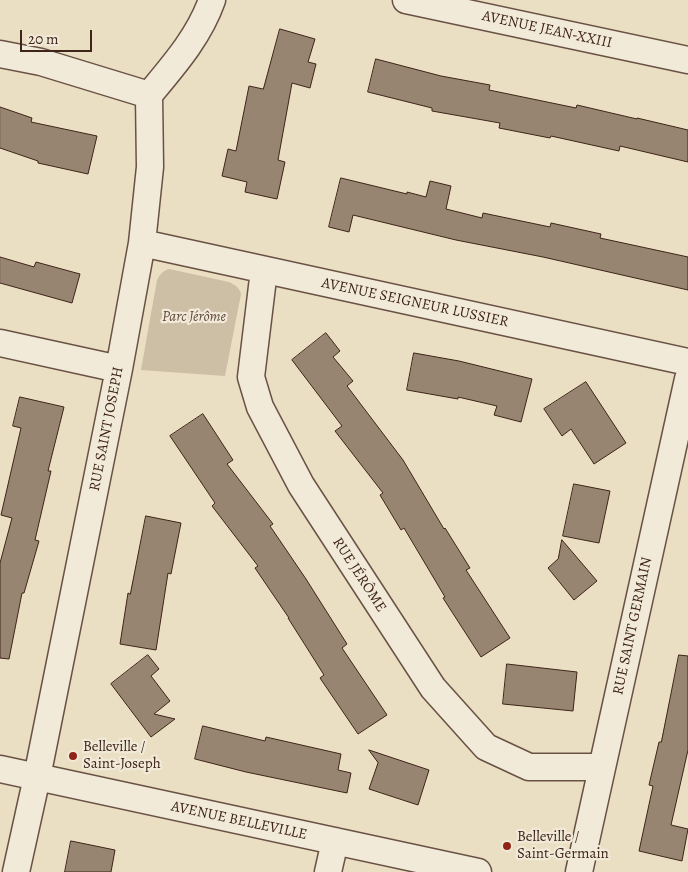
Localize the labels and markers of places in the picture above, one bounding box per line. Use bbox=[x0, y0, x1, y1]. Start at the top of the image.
place label: Belleville / Saint-Joseph bbox=[83, 738, 161, 773]
marker: Belleville / Saint-Joseph bbox=[67, 750, 79, 762]
place label: Belleville / Saint-Germain bbox=[517, 828, 609, 863]
marker: Belleville / Saint-Germain bbox=[501, 840, 513, 852]

